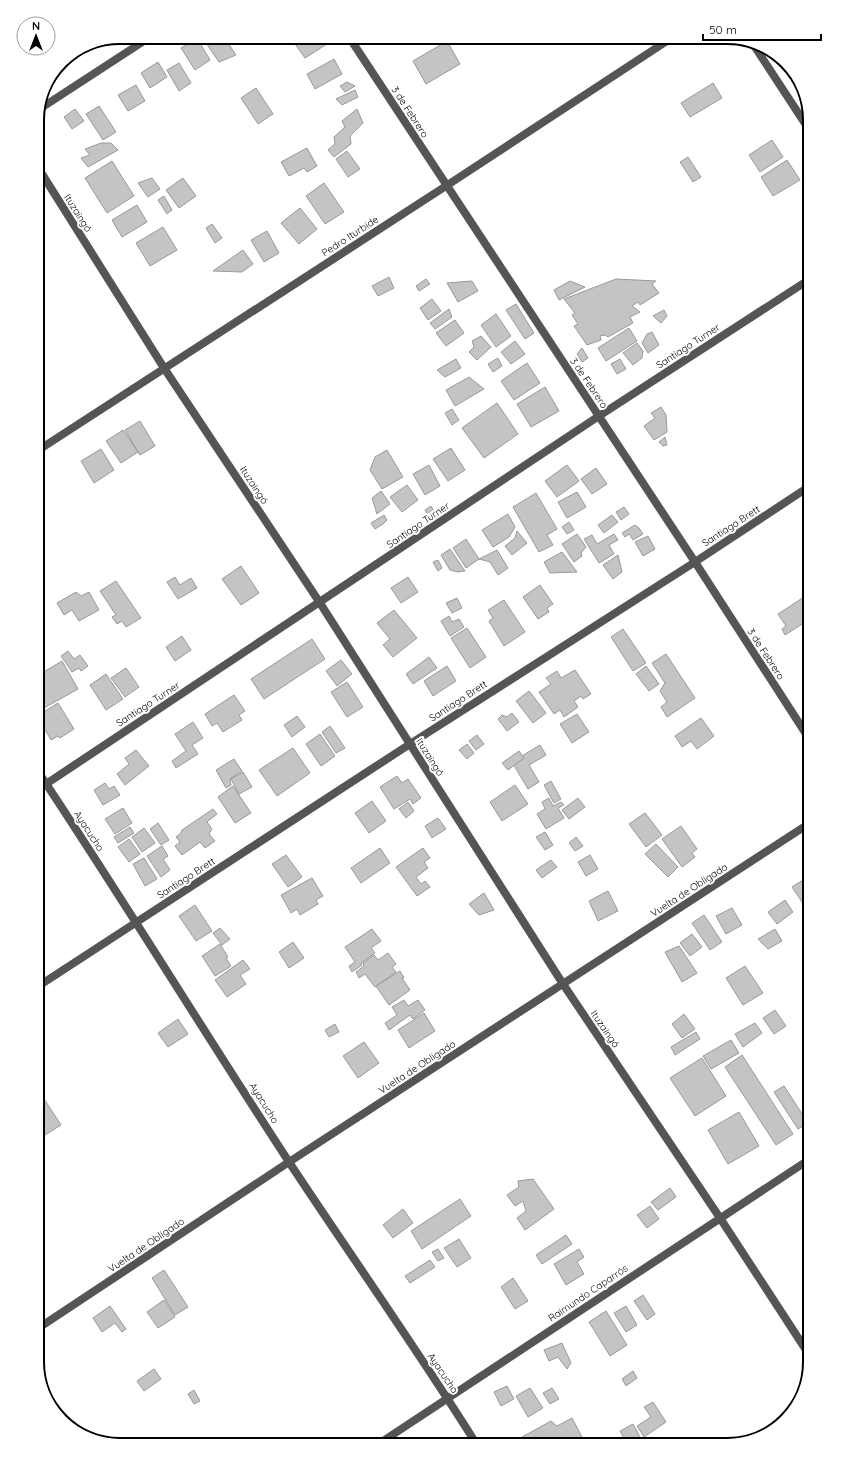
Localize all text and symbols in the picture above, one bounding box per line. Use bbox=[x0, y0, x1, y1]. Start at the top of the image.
north arrow bbox=[16, 16, 56, 56]
scale bar bbox=[703, 16, 821, 42]
text: N bbox=[32, 19, 40, 33]
text: 50 m bbox=[709, 22, 737, 37]
street label: 3 de Febrero bbox=[389, 84, 431, 140]
street label: Ituzaingó bbox=[61, 191, 95, 235]
street label: Pedro Iturbide bbox=[319, 213, 381, 259]
street label: Santiago Turner bbox=[654, 320, 722, 371]
street label: 3 de Febrero bbox=[567, 355, 611, 411]
street label: Ituzaingó bbox=[237, 464, 271, 506]
street label: Santiago Turner bbox=[384, 499, 452, 551]
street label: Santiago Brett bbox=[700, 502, 763, 550]
street label: 3 de Febrero bbox=[745, 626, 787, 682]
street label: Santiago Brett bbox=[427, 677, 490, 725]
street label: Santiago Turner bbox=[114, 678, 182, 729]
street label: Ituzaingó bbox=[413, 735, 447, 779]
street label: Ayacucho bbox=[71, 808, 107, 854]
street label: Santiago Brett bbox=[155, 854, 218, 902]
street label: Vuelta de Obligado bbox=[648, 860, 730, 920]
street label: Ituzaingó bbox=[588, 1008, 622, 1050]
street label: Vuelta de Obligado bbox=[376, 1037, 458, 1097]
street label: Ayacucho bbox=[246, 1080, 282, 1126]
street label: Vuelta de Obligado bbox=[105, 1215, 187, 1275]
street label: Raimundo Caparrós bbox=[546, 1261, 631, 1325]
street label: Ayacucho bbox=[425, 1350, 461, 1396]

